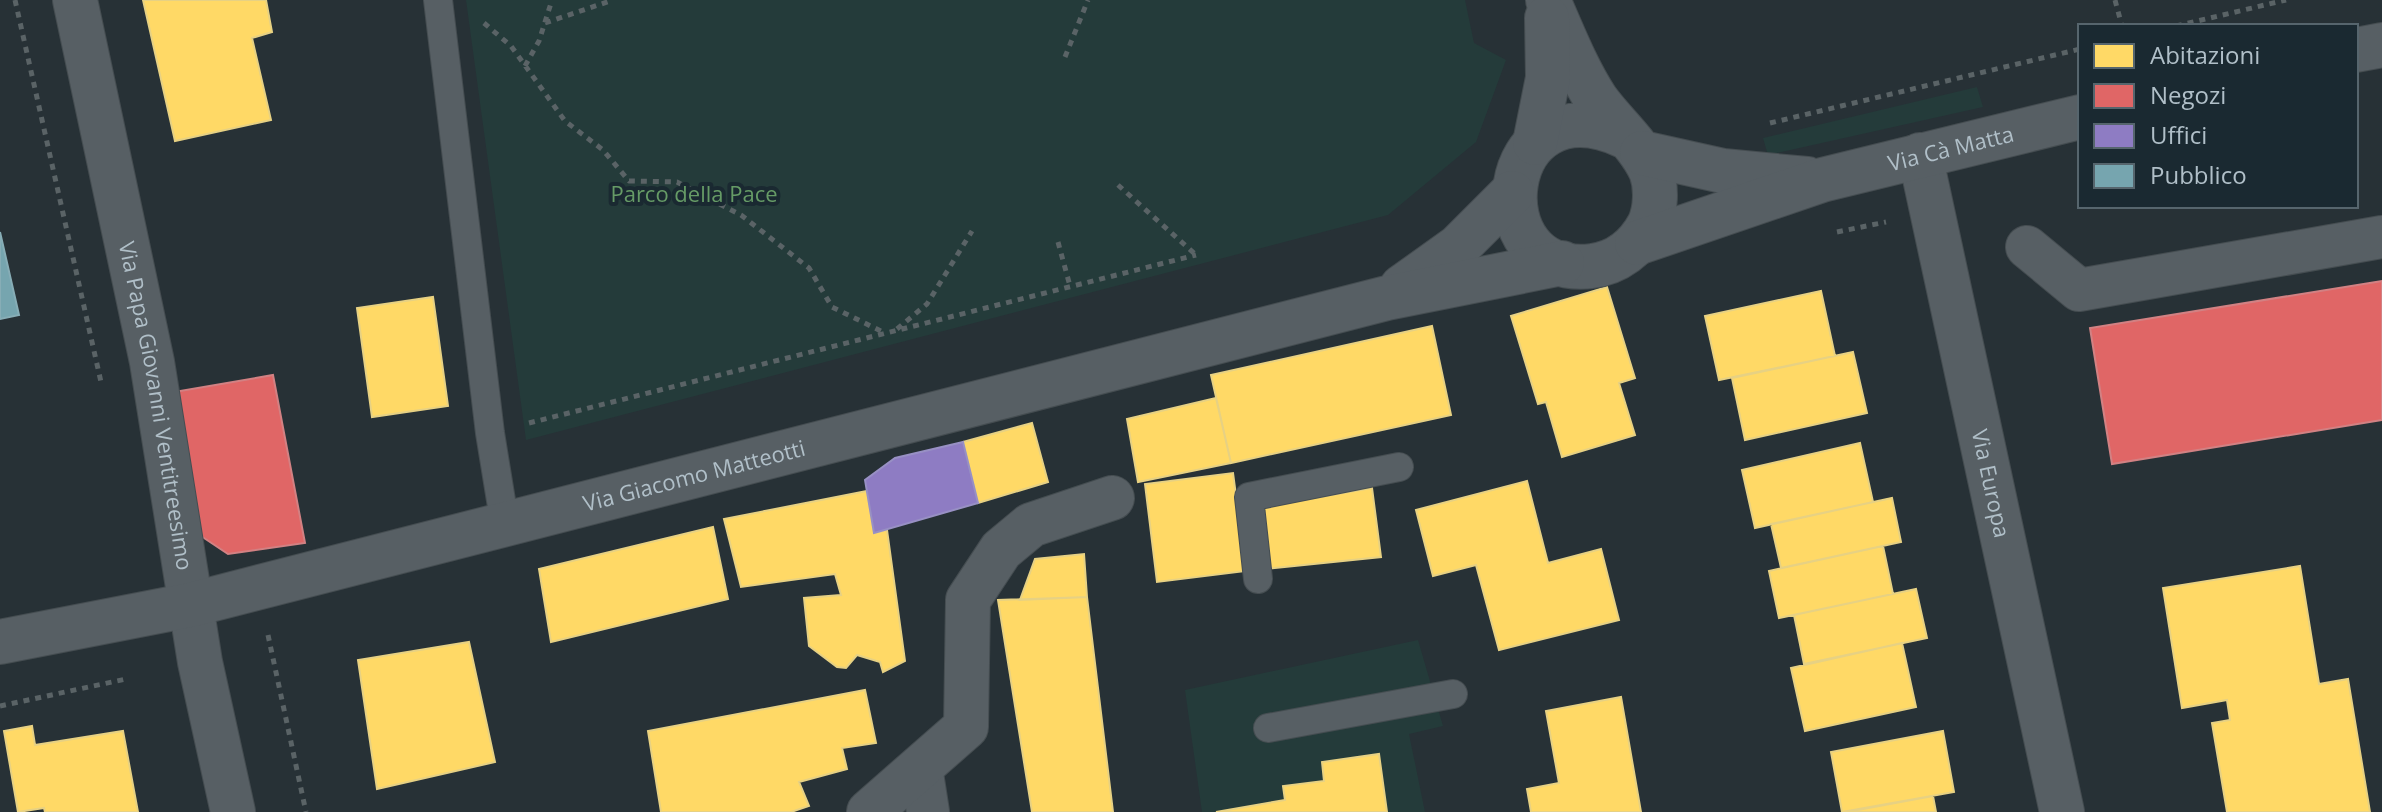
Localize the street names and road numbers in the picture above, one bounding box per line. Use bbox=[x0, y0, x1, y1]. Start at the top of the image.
street label: Via Cà Matta bbox=[1885, 118, 2016, 177]
street label: Via Papa Giovanni Ventitreesimo bbox=[113, 239, 201, 572]
street label: Via Europa bbox=[1966, 426, 2018, 540]
street label: Via Giacomo Matteotti bbox=[580, 432, 808, 518]

